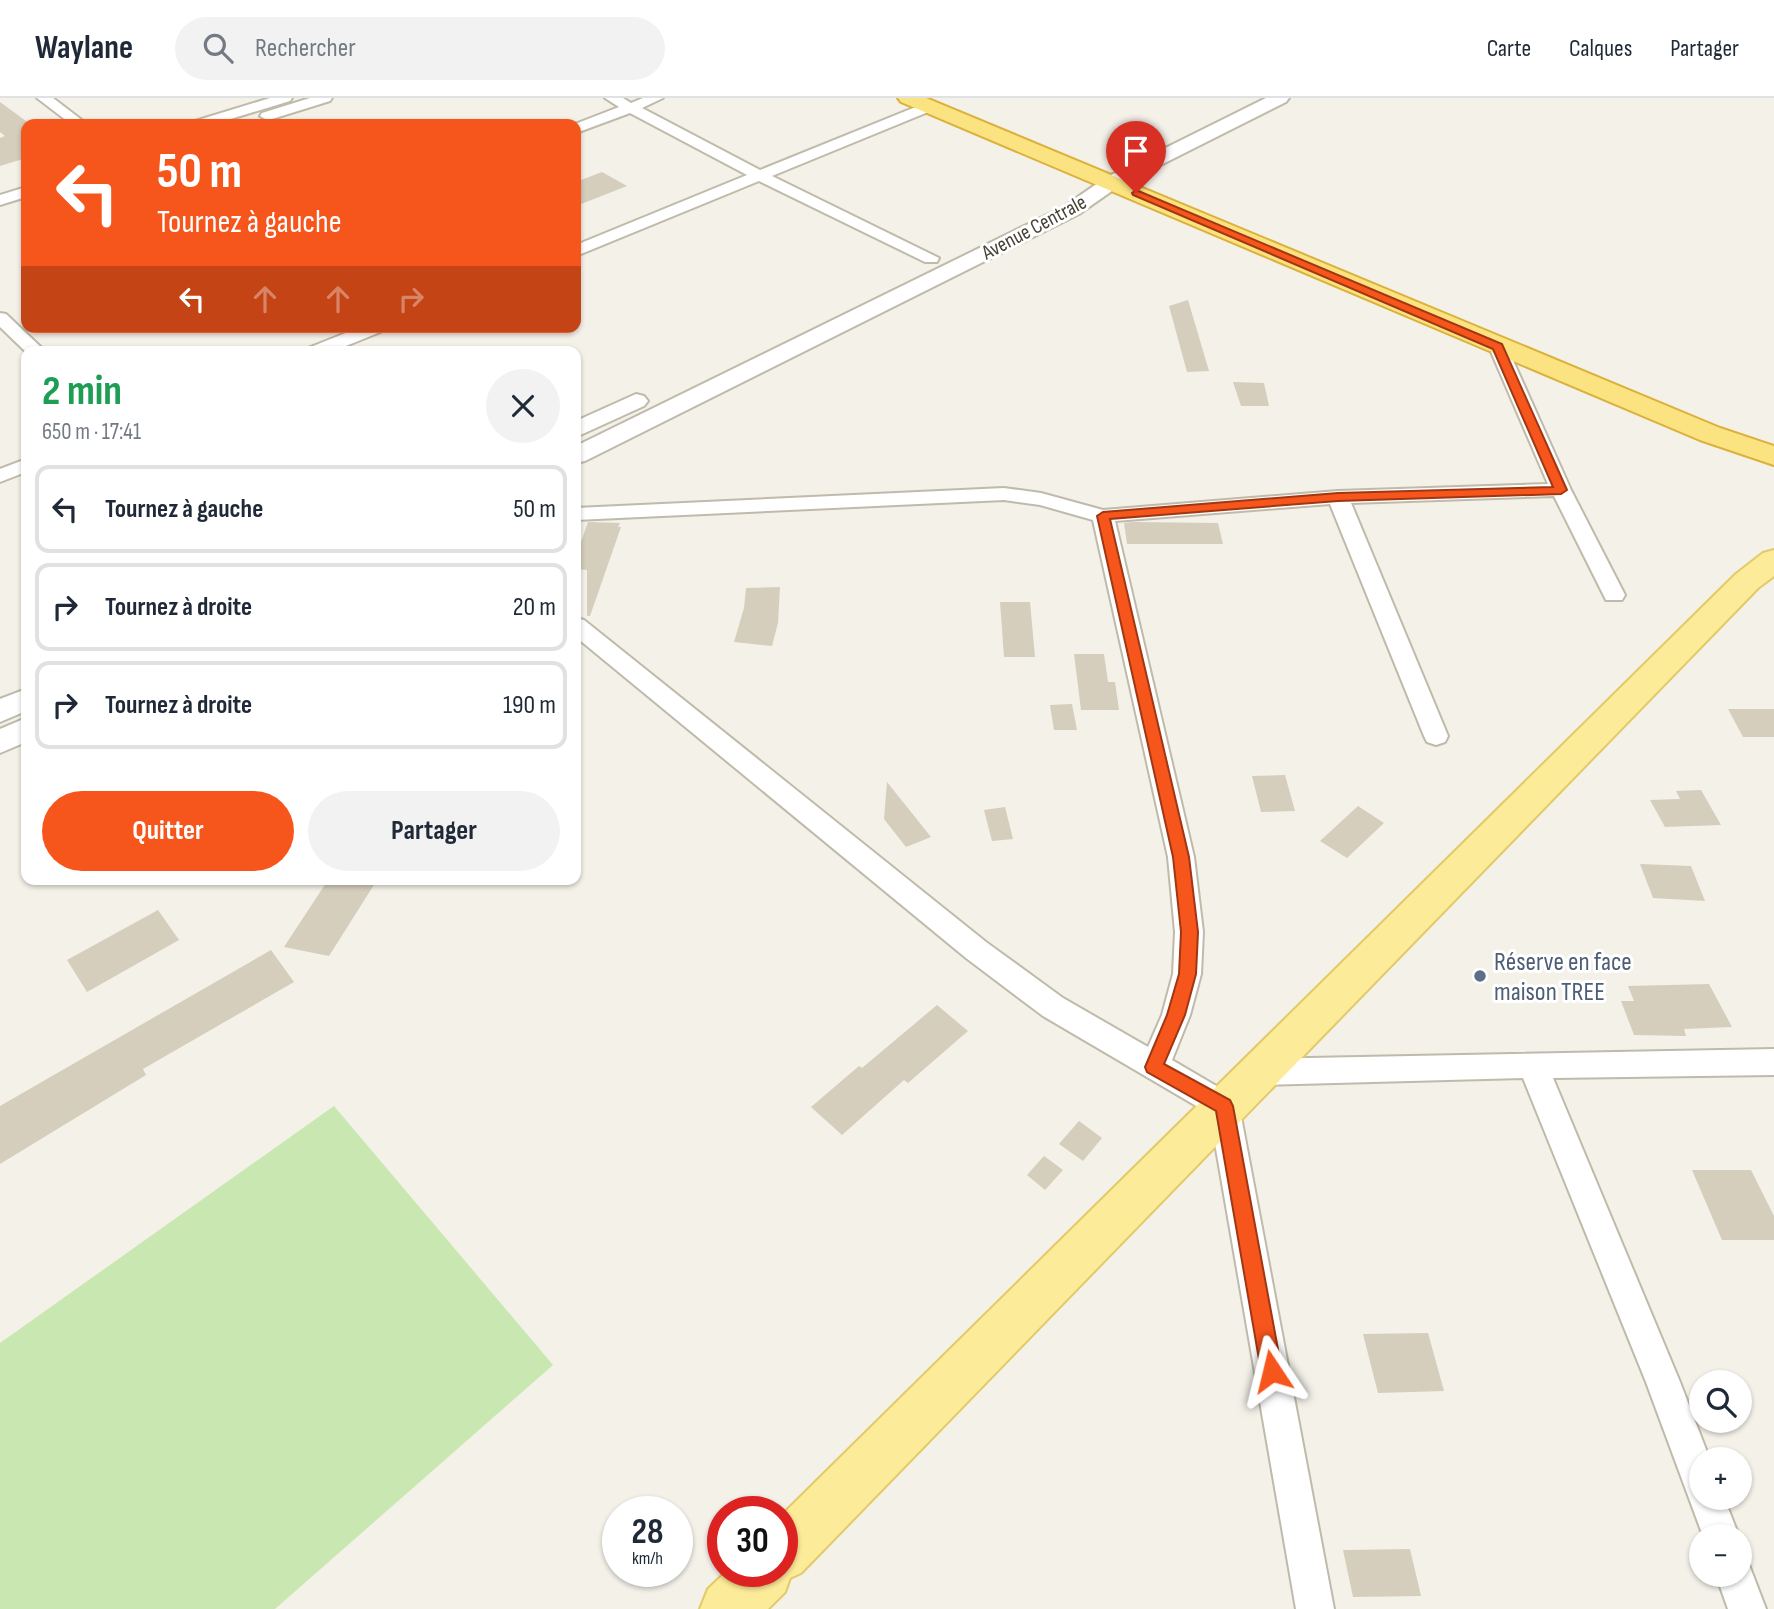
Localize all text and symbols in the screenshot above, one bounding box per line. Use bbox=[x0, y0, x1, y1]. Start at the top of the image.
search box bbox=[175, 17, 665, 80]
text: Waylane bbox=[35, 28, 133, 68]
icon: search bbox=[199, 29, 237, 67]
text: Rechercher bbox=[255, 33, 356, 64]
text: Carte bbox=[1487, 34, 1531, 63]
text: Calques bbox=[1569, 34, 1632, 63]
text: Partager bbox=[1670, 34, 1739, 63]
pin bbox=[1106, 121, 1166, 193]
icon: arrive bbox=[1117, 132, 1155, 170]
text: 50 m bbox=[157, 143, 242, 202]
icon: left bbox=[42, 147, 133, 238]
street label: Avenue Centrale bbox=[977, 189, 1091, 266]
text: Tournez à gauche bbox=[157, 203, 342, 242]
icon: left bbox=[173, 280, 211, 318]
icon: ahead bbox=[246, 280, 284, 318]
icon: ahead bbox=[319, 280, 357, 318]
icon: right bbox=[392, 280, 430, 318]
text: 2 min bbox=[42, 366, 122, 417]
button: close bbox=[486, 369, 560, 443]
text: 650 m · 17:41 bbox=[42, 418, 141, 446]
icon: left bbox=[46, 490, 84, 528]
text: Tournez à gauche bbox=[105, 494, 263, 525]
text: 50 m bbox=[513, 494, 556, 525]
icon: right bbox=[46, 588, 84, 626]
text: Tournez à droite bbox=[105, 592, 252, 623]
text: 20 m bbox=[513, 592, 556, 623]
icon: right bbox=[46, 686, 84, 724]
text: Tournez à droite bbox=[105, 690, 252, 721]
text: 190 m bbox=[503, 690, 556, 721]
button: Quitter bbox=[42, 791, 294, 871]
button: Partager bbox=[308, 791, 560, 871]
place label: Réserve en face maison TREE bbox=[1494, 947, 1632, 1008]
marker: Réserve en face maison TREE bbox=[1472, 968, 1488, 984]
position arrow bbox=[1235, 1334, 1309, 1408]
map controls bbox=[1689, 1370, 1752, 1587]
button: search bbox=[1689, 1370, 1752, 1433]
button: + bbox=[1689, 1447, 1752, 1510]
speed limit sign: 30 bbox=[707, 1496, 798, 1587]
text: 28 bbox=[632, 1511, 663, 1554]
button: − bbox=[1689, 1524, 1752, 1587]
text: km/h bbox=[632, 1548, 663, 1569]

